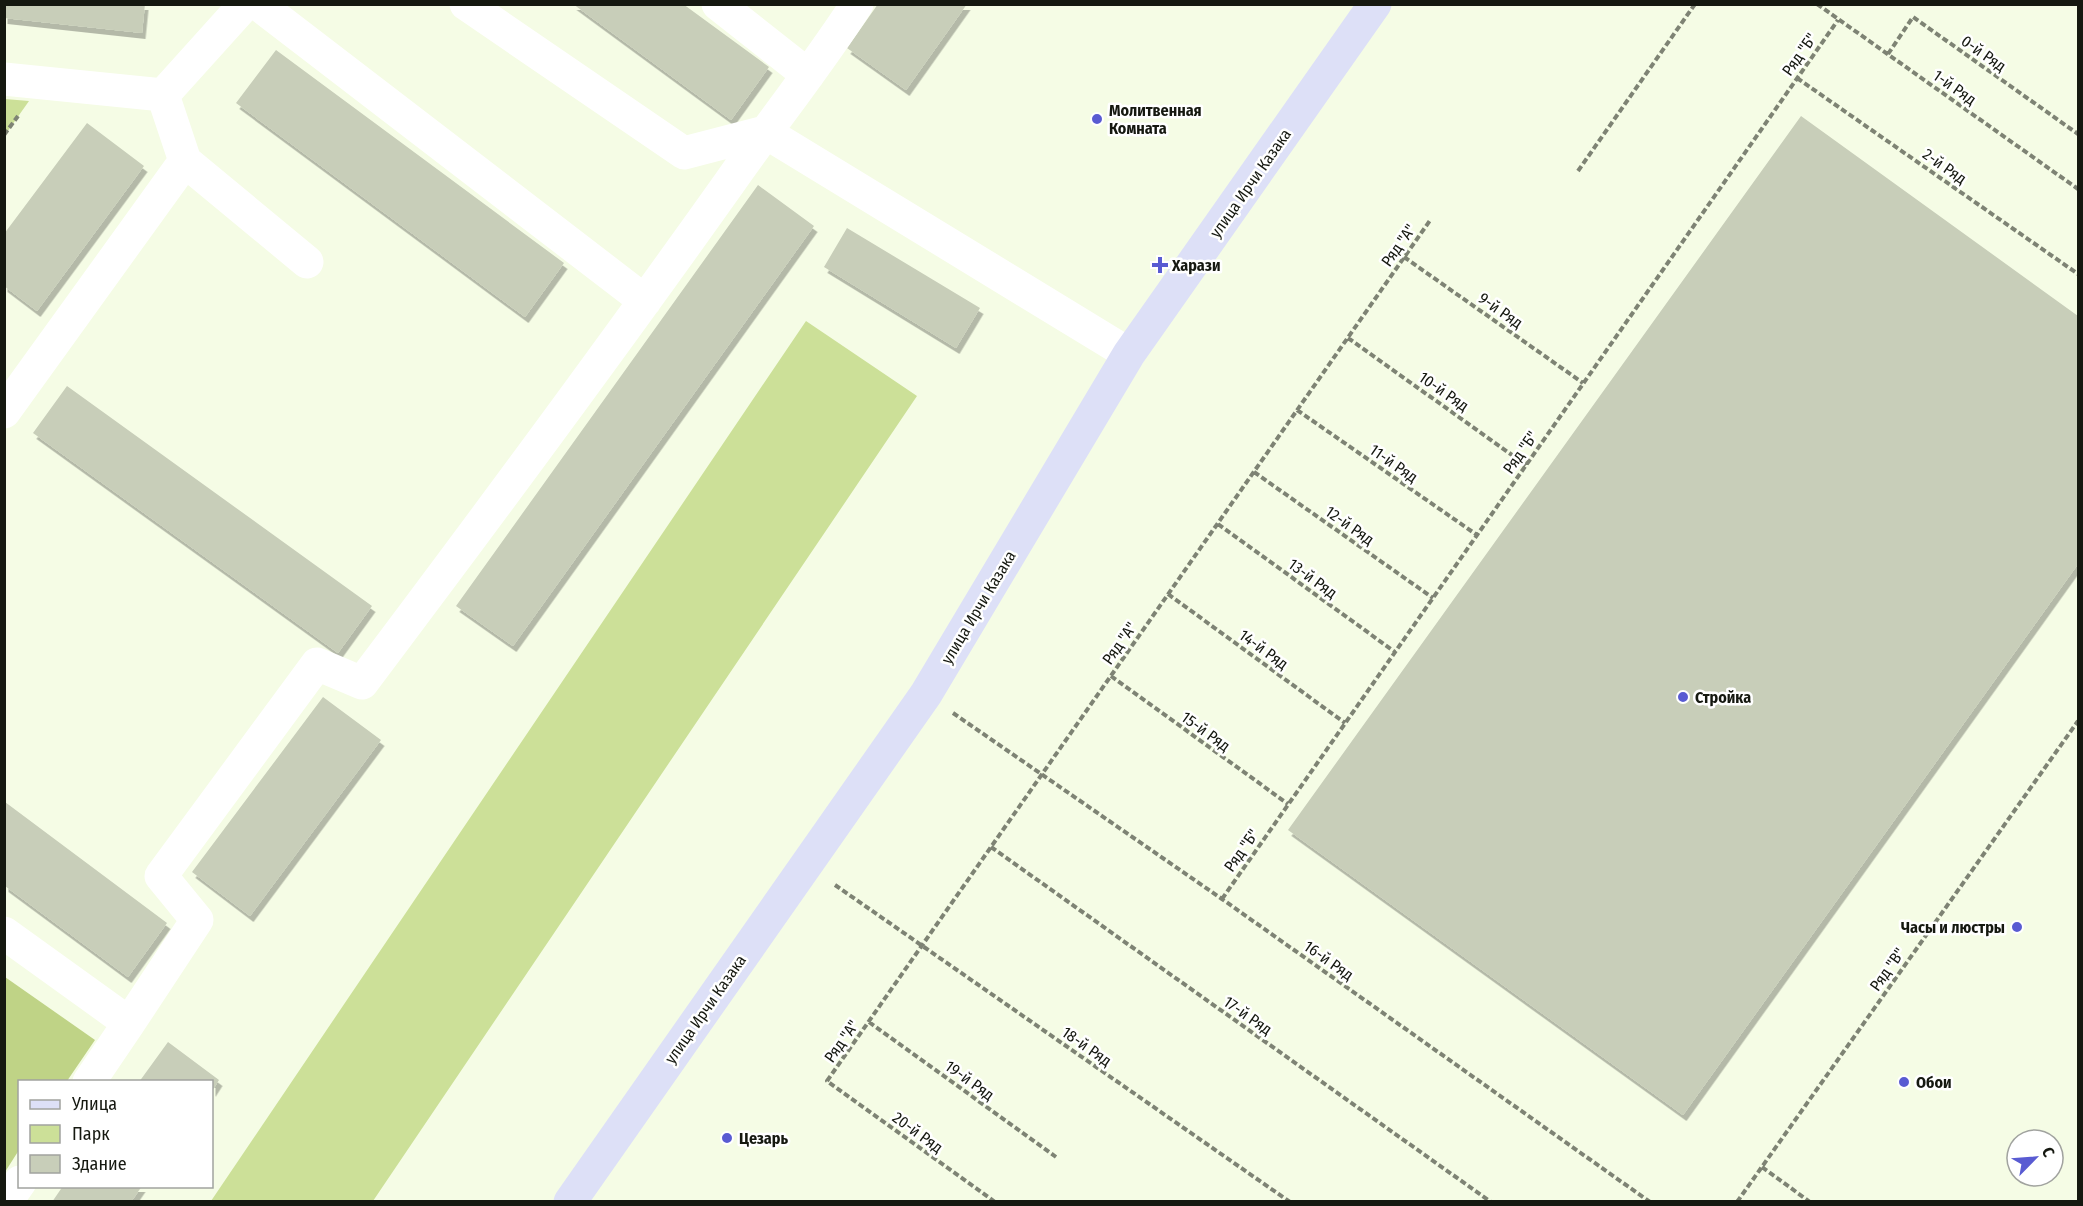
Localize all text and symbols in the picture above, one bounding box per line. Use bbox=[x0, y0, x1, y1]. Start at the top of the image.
street label: Ряд "Б" bbox=[1778, 29, 1821, 79]
street label: 0-й Ряд bbox=[1958, 31, 2010, 76]
street label: 1-й Ряд bbox=[1929, 66, 1980, 109]
place label: Молитвенная Комната bbox=[1109, 101, 1202, 138]
marker: Молитвенная Комната bbox=[1090, 112, 1104, 126]
street label: улица Ирчи Казака bbox=[1206, 125, 1295, 241]
street label: 2-й Ряд bbox=[1919, 145, 1970, 188]
street label: Ряд "А" bbox=[1377, 221, 1420, 270]
place label: Харази bbox=[1171, 256, 1221, 275]
marker: Харази bbox=[1153, 258, 1167, 272]
street label: 9-й Ряд bbox=[1475, 288, 1527, 332]
street label: 10-й Ряд bbox=[1415, 367, 1472, 415]
street label: Ряд "Б" bbox=[1499, 427, 1542, 477]
street label: 11-й Ряд bbox=[1366, 440, 1421, 487]
street label: 12-й Ряд bbox=[1322, 502, 1378, 549]
street label: улица Ирчи Казака bbox=[937, 547, 1020, 667]
street label: 13-й Ряд bbox=[1285, 554, 1341, 602]
street label: Ряд "А" bbox=[1098, 619, 1141, 668]
street label: 14-й Ряд bbox=[1235, 625, 1292, 674]
place label: Стройка bbox=[1695, 688, 1751, 707]
marker: Стройка bbox=[1676, 690, 1690, 704]
street label: 15-й Ряд bbox=[1178, 707, 1234, 755]
street label: Ряд "Б" bbox=[1220, 825, 1263, 875]
place label: Часы и люстры bbox=[1901, 918, 2005, 937]
marker: Часы и люстры bbox=[2010, 920, 2024, 934]
street label: 16-й Ряд bbox=[1300, 937, 1357, 984]
street label: Ряд "В" bbox=[1866, 944, 1909, 994]
street label: улица Ирчи Казака bbox=[661, 951, 750, 1067]
street label: 17-й Ряд bbox=[1220, 992, 1276, 1039]
street label: Ряд "А" bbox=[820, 1017, 863, 1066]
street label: 18-й Ряд bbox=[1058, 1022, 1115, 1070]
street label: 19-й Ряд bbox=[941, 1056, 998, 1105]
place label: Обои bbox=[1916, 1073, 1952, 1092]
marker: Обои bbox=[1897, 1075, 1911, 1089]
legend bbox=[18, 1080, 213, 1188]
text: Улица bbox=[71, 1093, 117, 1115]
street label: 20-й Ряд bbox=[889, 1108, 947, 1157]
text: Парк bbox=[72, 1123, 110, 1145]
north arrow bbox=[2005, 1128, 2065, 1188]
place label: Цезарь bbox=[739, 1129, 788, 1148]
marker: Цезарь bbox=[720, 1131, 734, 1145]
text: С bbox=[2038, 1144, 2059, 1160]
text: Здание bbox=[72, 1153, 127, 1175]

